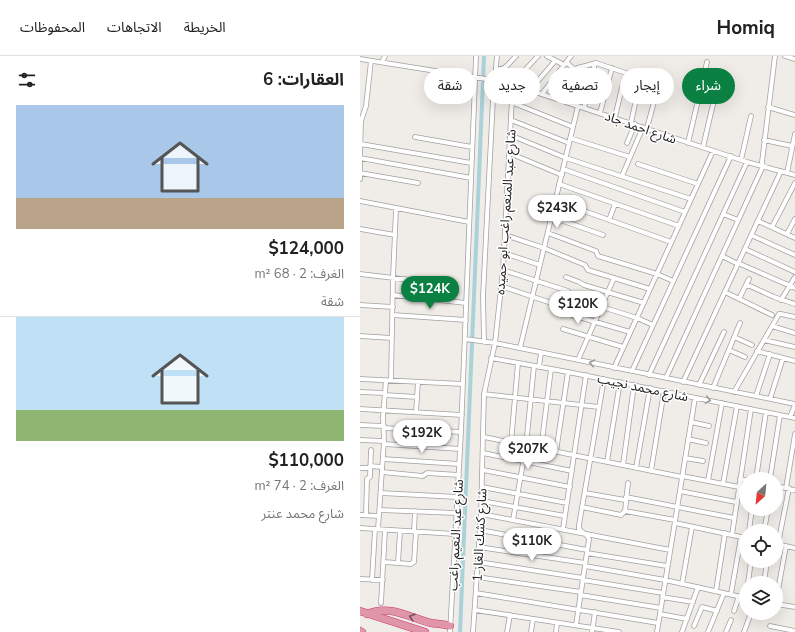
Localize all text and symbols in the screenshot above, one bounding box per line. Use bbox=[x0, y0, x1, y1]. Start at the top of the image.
text: Homiq bbox=[716, 15, 775, 41]
text: المحفوظات bbox=[20, 18, 85, 37]
text: الاتجاهات bbox=[107, 18, 162, 37]
text: الخريطة bbox=[184, 18, 226, 37]
text: العقارات: 6 bbox=[263, 68, 344, 91]
chip: شقة bbox=[424, 68, 476, 104]
chip: جديد bbox=[484, 68, 540, 104]
chip: تصفية bbox=[548, 68, 612, 104]
chip: إيجار bbox=[620, 68, 674, 104]
chip: شراء bbox=[682, 68, 735, 104]
icon: filters bbox=[16, 69, 38, 91]
street label: شارع احمد جاد bbox=[602, 107, 679, 150]
street label: شارع عبد المنعم راغب ابو حميده bbox=[491, 129, 522, 295]
icon: home bbox=[144, 131, 216, 203]
pin: $243K bbox=[529, 195, 585, 229]
text: $243K bbox=[537, 199, 577, 217]
text: $124,000 bbox=[268, 237, 344, 260]
text: الغرف: 2 · 68 m² bbox=[254, 265, 344, 283]
pin: $124K bbox=[402, 276, 458, 310]
text: $124K bbox=[410, 280, 450, 298]
pin: $120K bbox=[550, 291, 606, 325]
text: شقة bbox=[321, 293, 344, 311]
text: $120K bbox=[558, 295, 598, 313]
icon: home bbox=[144, 343, 216, 415]
one-way arrow bbox=[589, 360, 595, 368]
street label: شارع محمد نجيب bbox=[596, 370, 690, 407]
one-way arrow bbox=[705, 396, 711, 404]
pin: $192K bbox=[394, 420, 450, 454]
text: $192K bbox=[402, 424, 442, 442]
pin: $207K bbox=[500, 436, 556, 470]
text: $207K bbox=[508, 440, 548, 458]
text: $110,000 bbox=[268, 449, 344, 472]
north arrow bbox=[739, 472, 783, 516]
map controls bbox=[739, 472, 783, 620]
text: الغرف: 2 · 74 m² bbox=[254, 477, 344, 495]
street label: شارع عبد النعيم راغب bbox=[444, 479, 469, 591]
street label: شارع كشك الغاز 1 bbox=[469, 488, 492, 582]
text: شارع محمد عنتر bbox=[261, 505, 344, 523]
button: locate bbox=[739, 524, 783, 568]
pin: $110K bbox=[504, 528, 560, 562]
text: $110K bbox=[512, 532, 552, 550]
button: layers bbox=[739, 576, 783, 620]
one-way arrow bbox=[409, 613, 416, 622]

